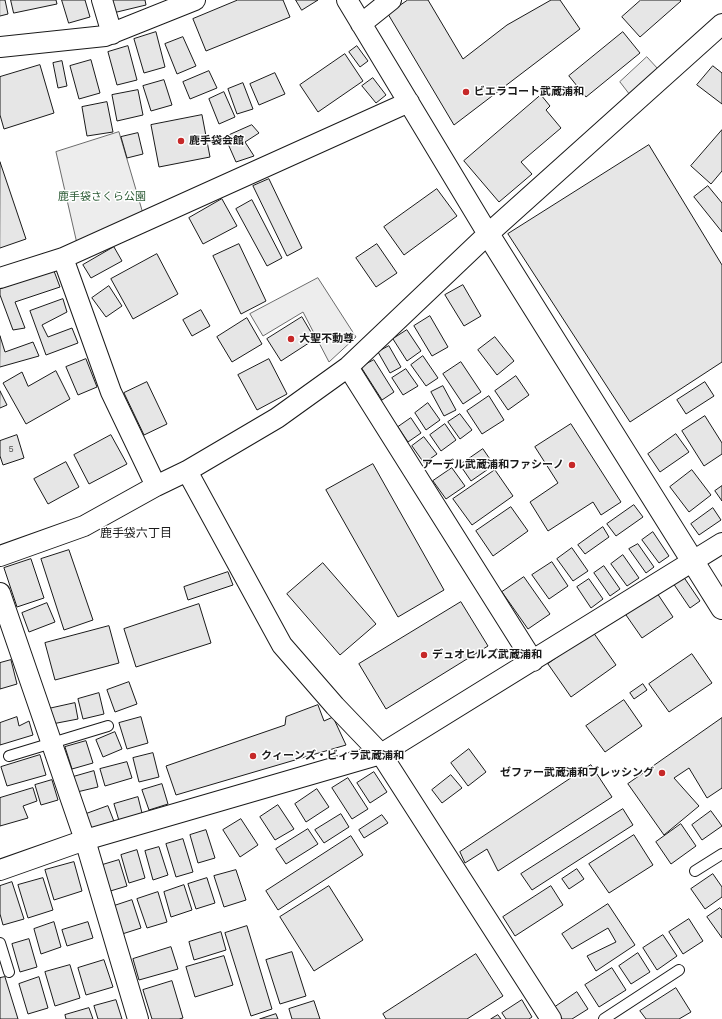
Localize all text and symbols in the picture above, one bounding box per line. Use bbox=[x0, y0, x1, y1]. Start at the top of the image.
place label: ビエラコート武蔵浦和 bbox=[474, 85, 584, 99]
marker: ビエラコート武蔵浦和 bbox=[461, 87, 471, 97]
place label: 鹿手袋会館 bbox=[189, 134, 244, 148]
marker: 鹿手袋会館 bbox=[176, 136, 186, 146]
park label: 鹿手袋さくら公園 bbox=[58, 190, 146, 204]
place label: 大聖不動尊 bbox=[299, 332, 354, 346]
marker: 大聖不動尊 bbox=[286, 334, 296, 344]
house number: 5 bbox=[8, 444, 14, 454]
place label: アーデル武蔵浦和ファシーノ bbox=[422, 458, 564, 472]
marker: アーデル武蔵浦和ファシーノ bbox=[567, 460, 577, 470]
district label: 鹿手袋六丁目 bbox=[100, 526, 172, 540]
place label: デュオヒルズ武蔵浦和 bbox=[432, 648, 542, 662]
marker: デュオヒルズ武蔵浦和 bbox=[419, 650, 429, 660]
place label: クィーンズ・ビィラ武蔵浦和 bbox=[261, 749, 404, 763]
marker: クィーンズ・ビィラ武蔵浦和 bbox=[248, 751, 258, 761]
place label: ゼファー武蔵浦和ブレッシング bbox=[500, 766, 654, 780]
marker: ゼファー武蔵浦和ブレッシング bbox=[657, 768, 667, 778]

